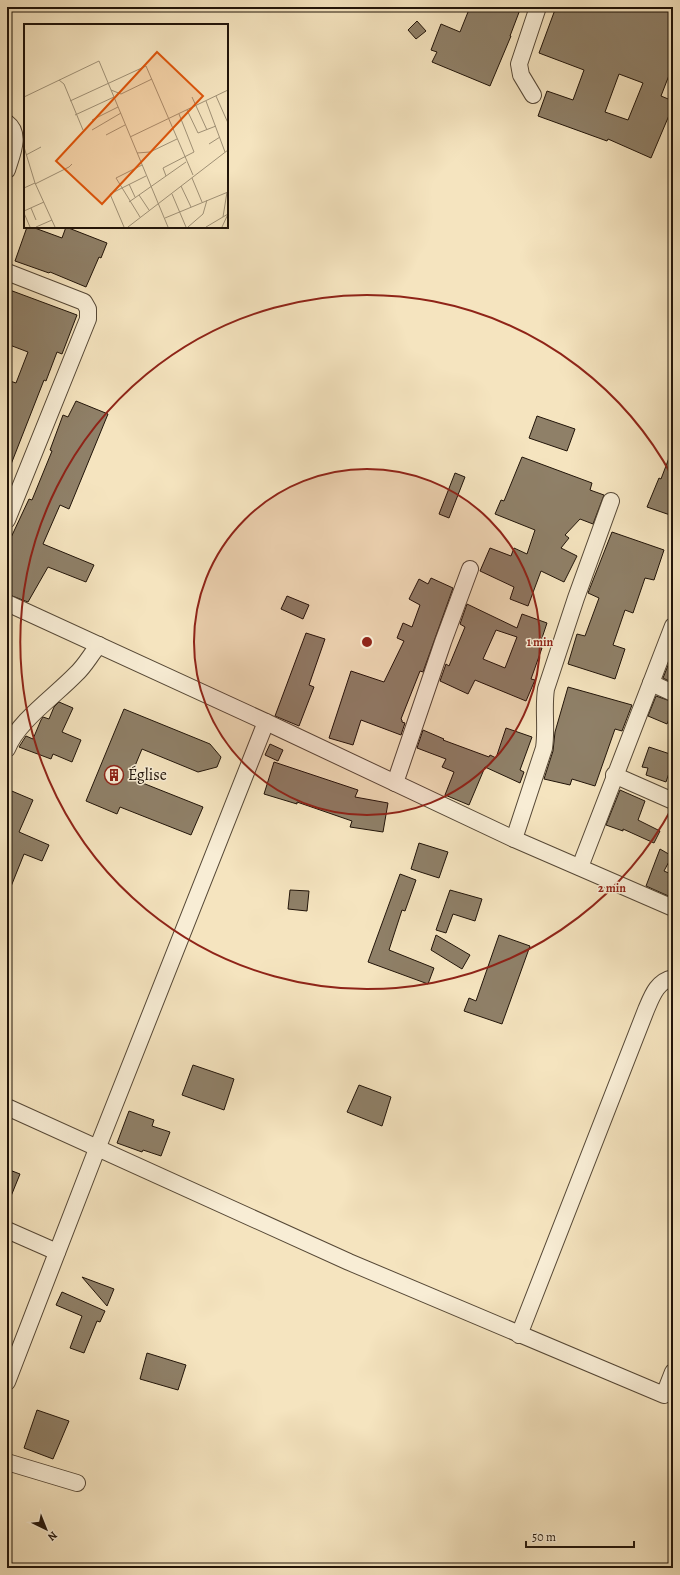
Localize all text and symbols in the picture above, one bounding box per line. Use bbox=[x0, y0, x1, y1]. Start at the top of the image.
inset map bbox=[24, 24, 228, 228]
text: 1 min bbox=[527, 634, 554, 650]
centre of rings bbox=[360, 635, 374, 649]
building icon: Église bbox=[103, 764, 125, 786]
place label: Église bbox=[128, 764, 167, 786]
text: 2 min bbox=[598, 880, 626, 896]
north arrow bbox=[26, 1509, 66, 1549]
scale bar bbox=[526, 1523, 634, 1549]
text: N bbox=[44, 1528, 61, 1544]
text: 50 m bbox=[532, 1529, 556, 1545]

